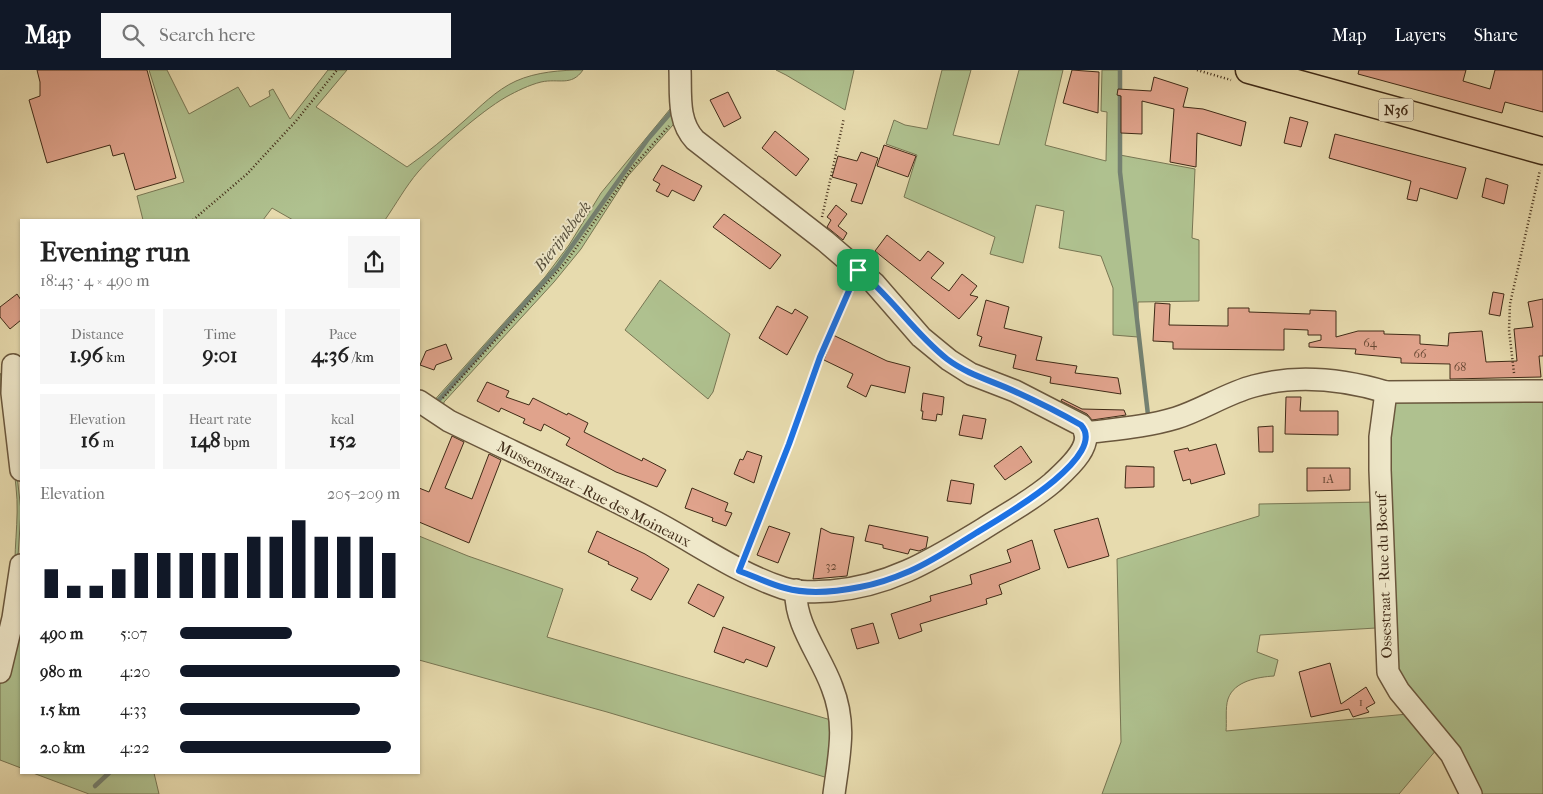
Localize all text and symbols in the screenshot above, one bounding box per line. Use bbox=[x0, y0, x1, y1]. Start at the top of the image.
search box bbox=[101, 13, 451, 58]
text: Map bbox=[25, 21, 71, 49]
icon: search bbox=[119, 21, 147, 49]
text: Search here bbox=[159, 24, 255, 46]
text: Map bbox=[1332, 25, 1366, 46]
text: Layers bbox=[1394, 25, 1446, 46]
text: Share bbox=[1474, 25, 1518, 46]
road number: N36 bbox=[1378, 98, 1414, 122]
water label: Bierijnkbeek bbox=[529, 197, 595, 276]
text: Evening run bbox=[40, 235, 190, 268]
button: share bbox=[348, 236, 400, 288]
pin bbox=[837, 249, 879, 291]
icon: arrive bbox=[844, 256, 872, 284]
text: 18:43 · 4 × 490 m bbox=[40, 271, 150, 290]
text: Distance bbox=[71, 326, 124, 343]
text: Time bbox=[204, 326, 236, 343]
text: Pace bbox=[329, 326, 357, 343]
house number: 64 bbox=[1363, 336, 1378, 350]
text: 1.96 bbox=[70, 343, 103, 367]
text: 9:01 bbox=[202, 343, 238, 367]
text: 4:36 bbox=[311, 343, 349, 367]
house number: 66 bbox=[1414, 347, 1427, 361]
text: km bbox=[103, 349, 125, 366]
text: /km bbox=[349, 349, 374, 366]
house number: 68 bbox=[1454, 360, 1466, 374]
text: Elevation bbox=[69, 411, 126, 428]
text: Heart rate bbox=[189, 411, 251, 428]
text: kcal bbox=[331, 411, 354, 428]
text: 16 bbox=[81, 428, 99, 452]
text: 148 bbox=[190, 428, 220, 452]
text: 152 bbox=[329, 428, 356, 452]
text: m bbox=[99, 434, 114, 451]
text: bpm bbox=[220, 434, 250, 451]
street label: Mussenstraat - Rue des Moineaux bbox=[494, 437, 694, 551]
house number: 1A bbox=[1322, 472, 1334, 486]
text: Elevation bbox=[40, 484, 105, 503]
text: 205–209 m bbox=[327, 484, 400, 503]
street label: Ossestraat - Rue du Boeuf bbox=[1372, 490, 1396, 659]
house number: 32 bbox=[825, 559, 837, 573]
text: 490 m bbox=[40, 624, 83, 643]
text: 5:07 bbox=[120, 624, 147, 643]
text: 980 m bbox=[40, 662, 82, 681]
text: 4:20 bbox=[120, 662, 150, 681]
house number: 1 bbox=[1359, 695, 1363, 709]
text: 1.5 km bbox=[40, 700, 80, 719]
text: 4:33 bbox=[120, 700, 146, 719]
text: 2.0 km bbox=[40, 738, 85, 757]
text: 4:22 bbox=[120, 738, 150, 757]

